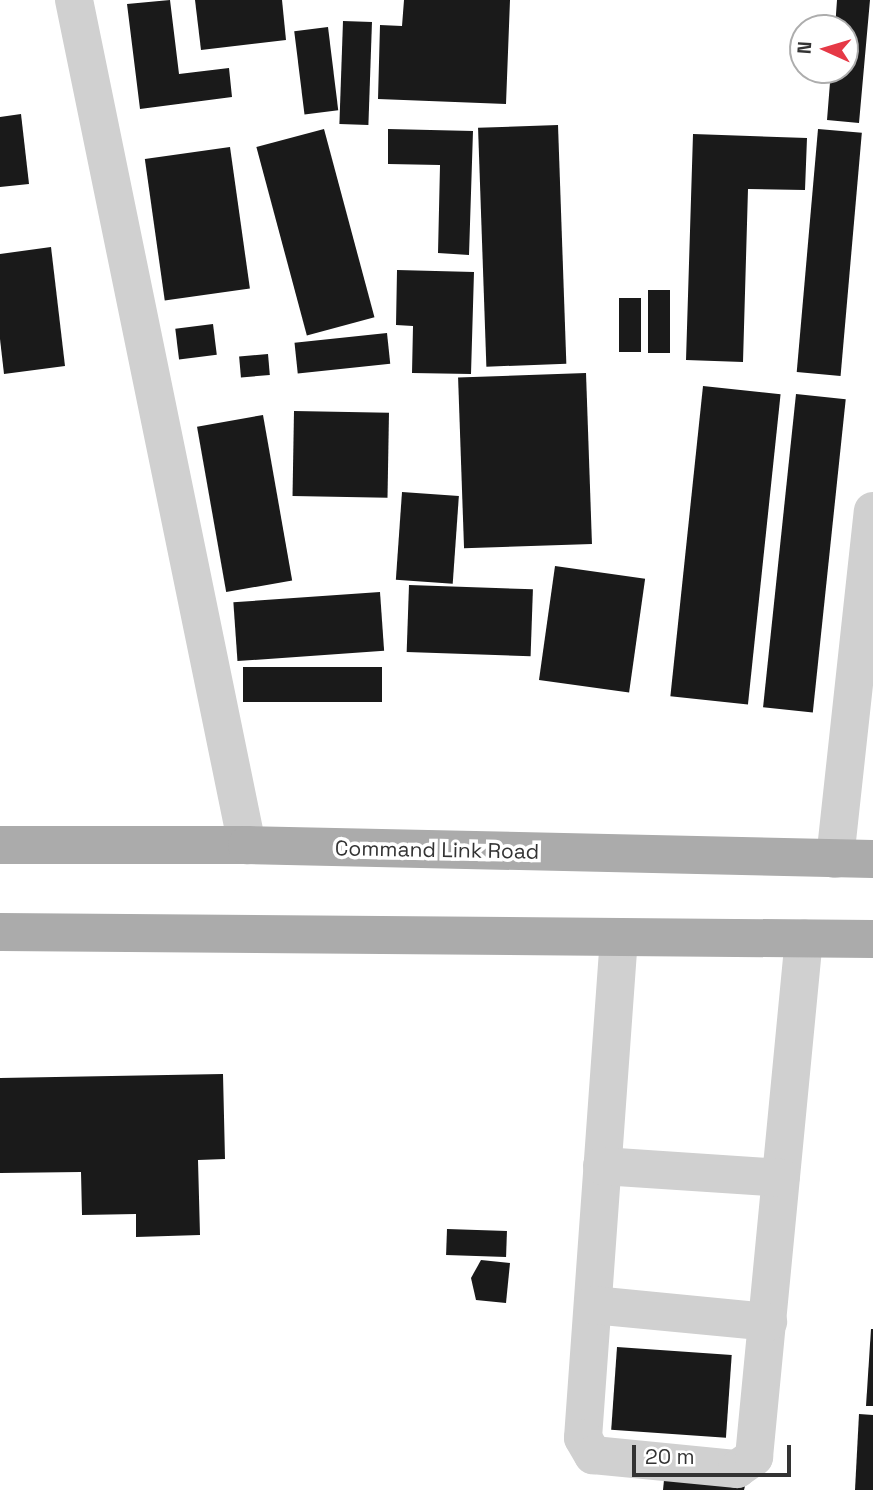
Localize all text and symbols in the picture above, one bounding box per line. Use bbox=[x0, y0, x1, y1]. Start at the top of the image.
north arrow bbox=[789, 14, 859, 84]
text: N bbox=[792, 40, 817, 55]
street label: Command Link Road bbox=[335, 836, 539, 864]
scale bar bbox=[635, 1430, 794, 1474]
text: 20 m bbox=[645, 1443, 695, 1470]

